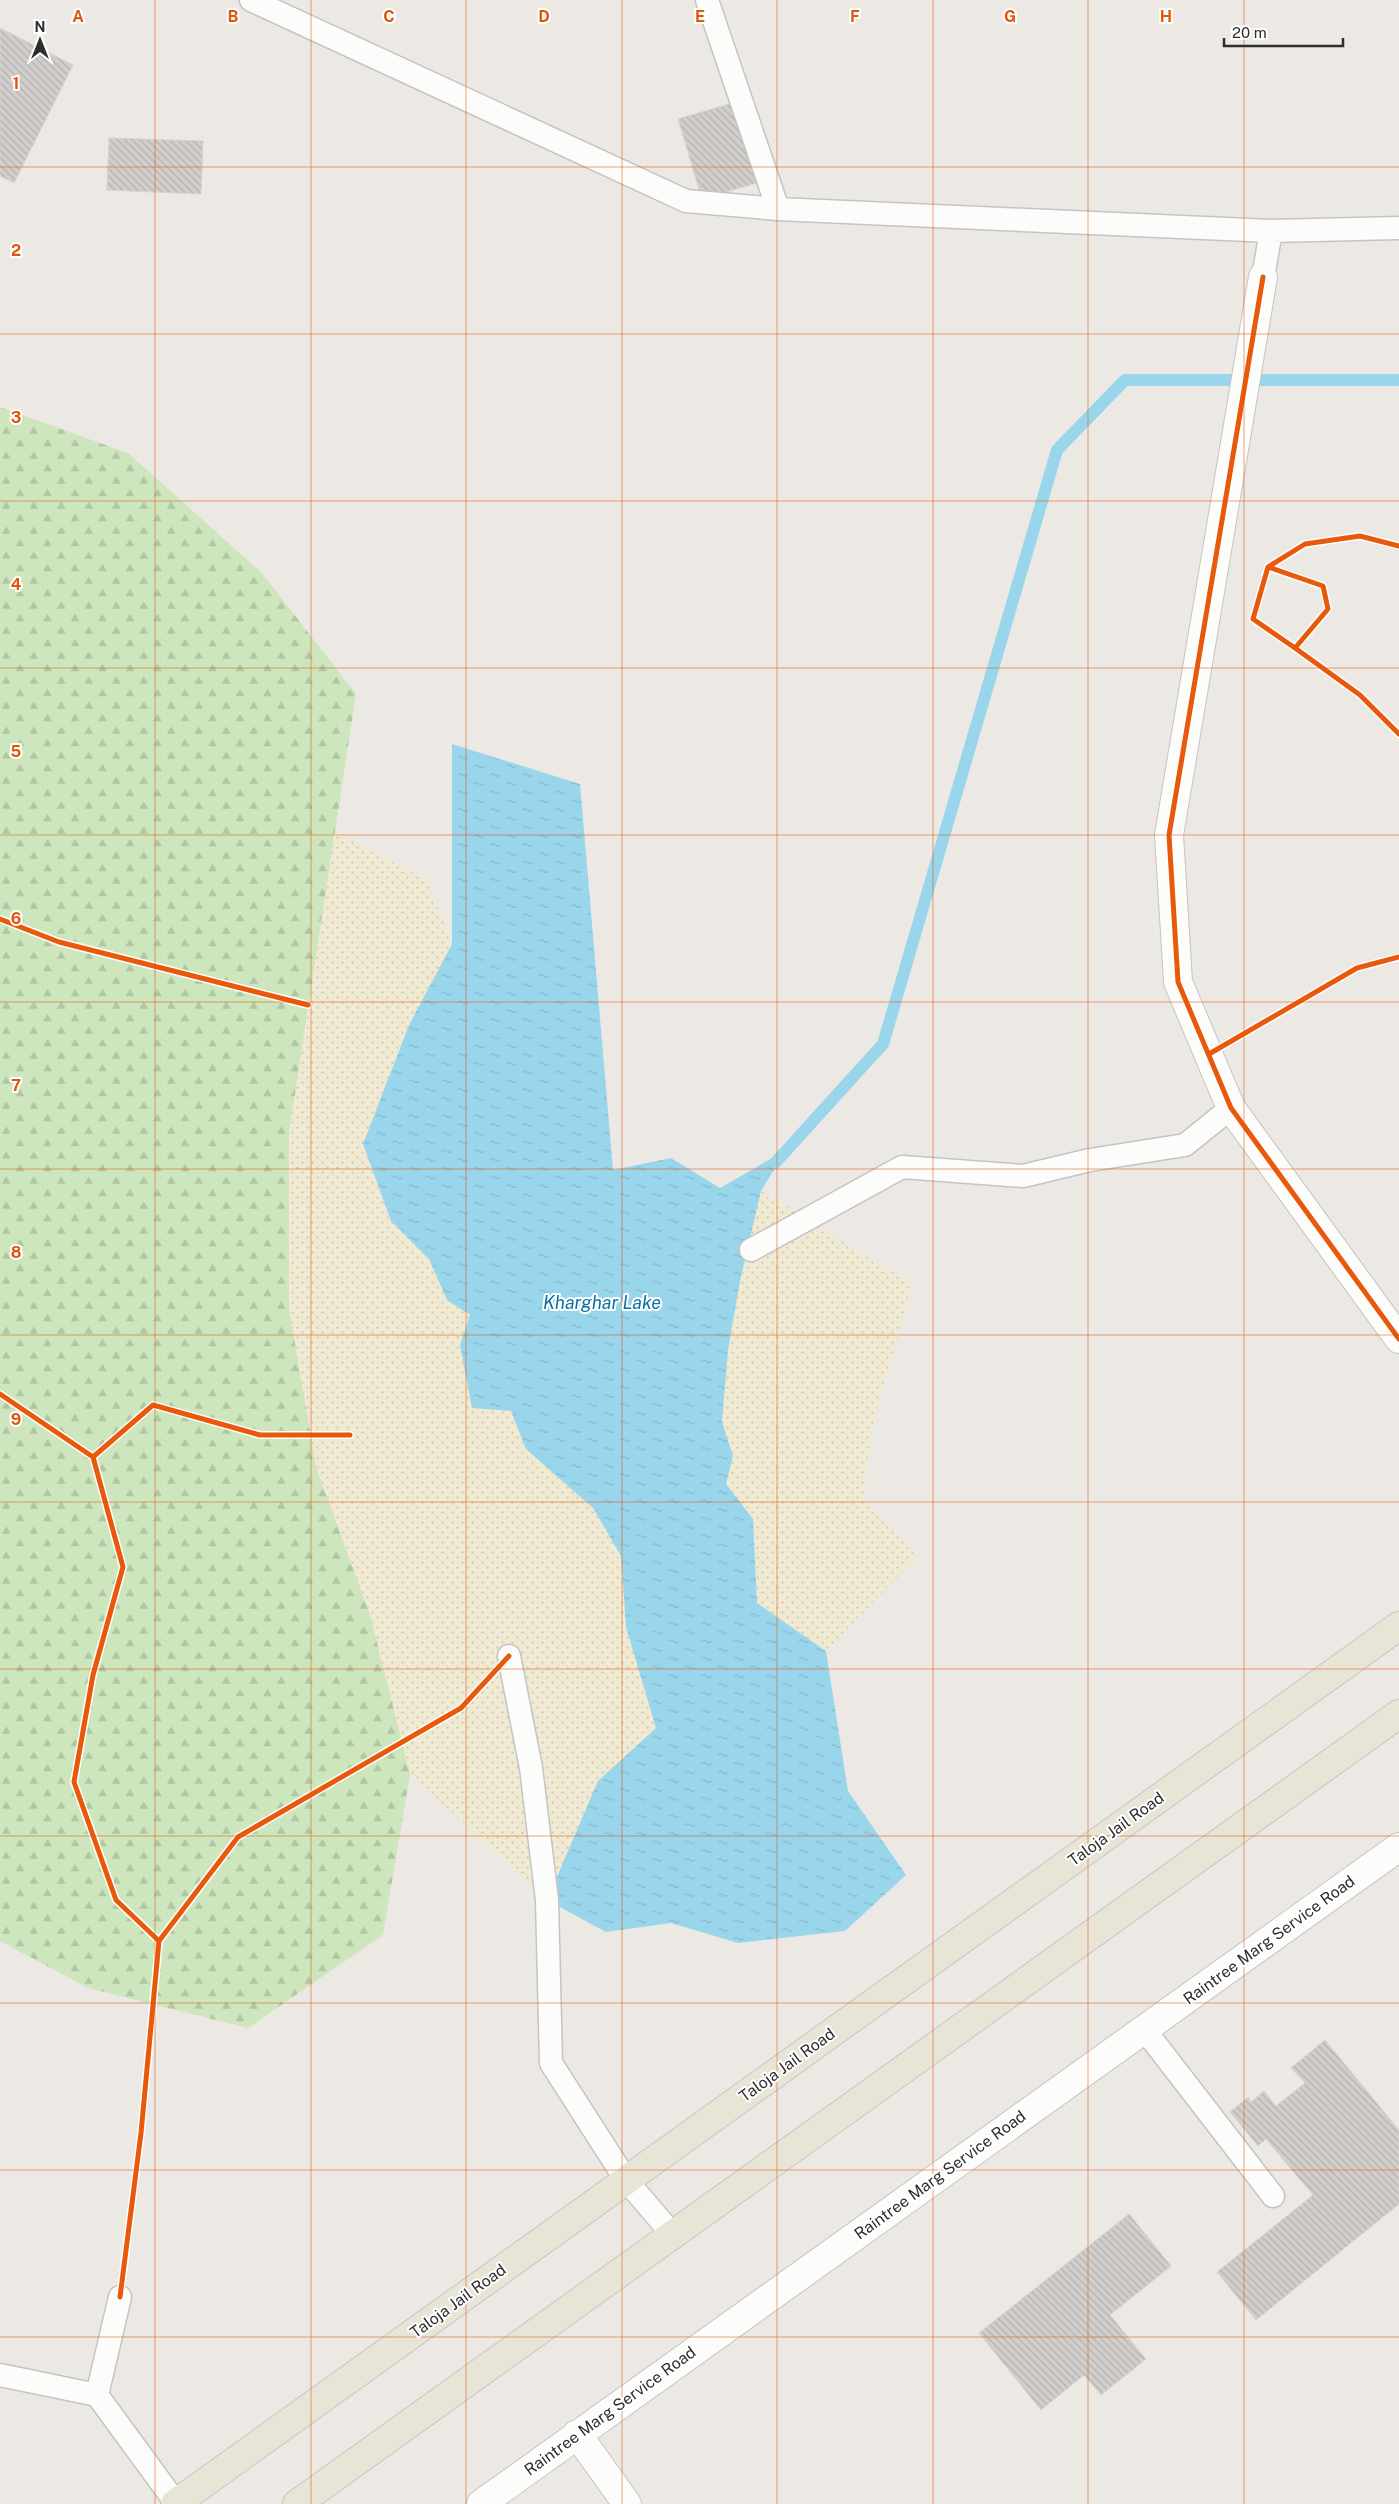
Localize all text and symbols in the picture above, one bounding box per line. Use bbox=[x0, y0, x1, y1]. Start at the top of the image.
text: A bbox=[72, 7, 84, 26]
text: B bbox=[228, 7, 239, 26]
text: C bbox=[383, 7, 395, 26]
text: D bbox=[538, 7, 550, 26]
text: E bbox=[695, 7, 705, 26]
text: F bbox=[850, 7, 860, 26]
text: G bbox=[1004, 7, 1016, 26]
text: H bbox=[1160, 7, 1172, 26]
north arrow bbox=[15, 15, 65, 65]
scale bar bbox=[1224, 15, 1343, 47]
text: N bbox=[35, 19, 45, 35]
text: 20 m bbox=[1232, 24, 1267, 41]
text: 1 bbox=[13, 74, 19, 93]
text: 2 bbox=[11, 241, 21, 260]
text: 3 bbox=[11, 408, 21, 427]
text: 4 bbox=[11, 575, 22, 594]
text: 5 bbox=[11, 742, 22, 761]
text: 6 bbox=[11, 909, 21, 928]
text: 7 bbox=[11, 1076, 21, 1095]
text: 8 bbox=[11, 1243, 22, 1262]
water label: Kharghar Lake bbox=[543, 1292, 661, 1313]
text: 9 bbox=[11, 1410, 21, 1429]
street label: Taloja Jail Road bbox=[1064, 1788, 1168, 1870]
street label: Raintree Marg Service Road bbox=[1180, 1871, 1358, 2009]
street label: Taloja Jail Road bbox=[735, 2024, 839, 2106]
street label: Raintree Marg Service Road bbox=[851, 2106, 1029, 2244]
street label: Taloja Jail Road bbox=[406, 2260, 510, 2342]
street label: Raintree Marg Service Road bbox=[521, 2342, 699, 2480]

